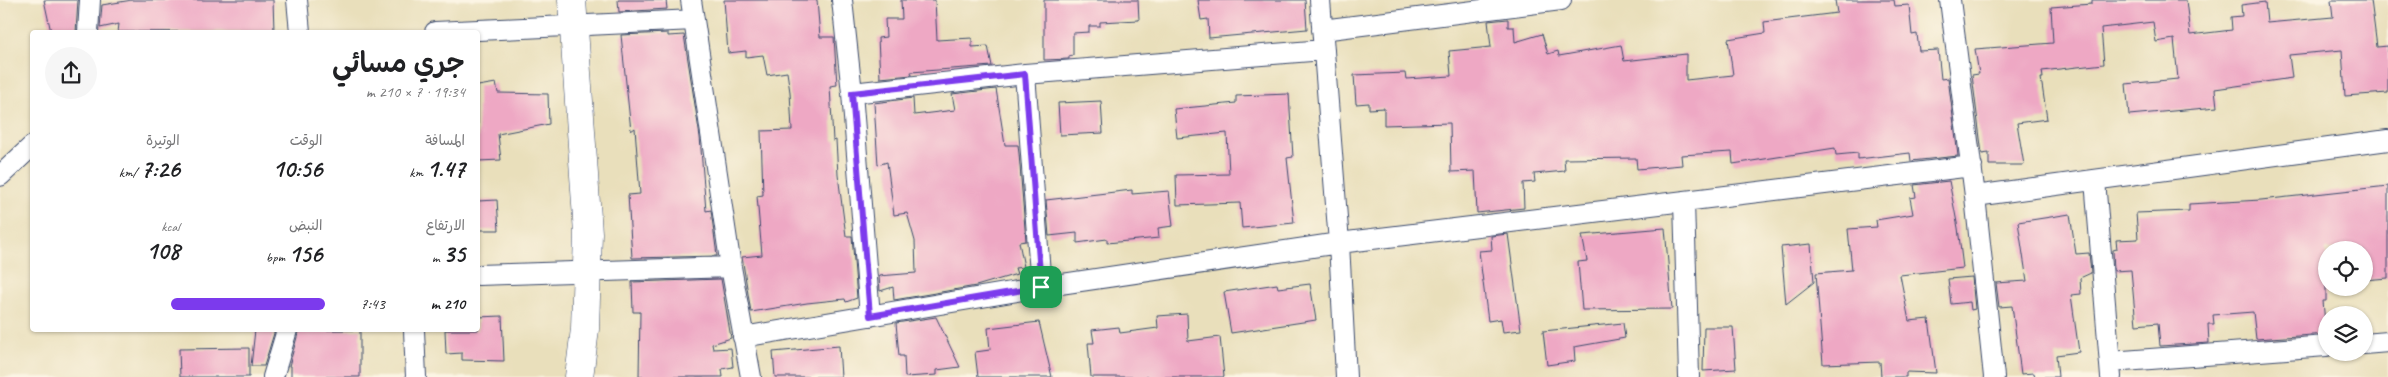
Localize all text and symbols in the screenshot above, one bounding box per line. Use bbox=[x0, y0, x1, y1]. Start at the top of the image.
text: جري مسائي bbox=[332, 45, 465, 80]
button: share bbox=[45, 47, 97, 99]
text: 19:34 · 7 × 210 m bbox=[366, 82, 465, 102]
text: الوتيرة bbox=[146, 132, 180, 149]
text: الوقت bbox=[290, 132, 322, 149]
text: المسافة bbox=[425, 132, 465, 149]
text: 7:26 bbox=[141, 153, 180, 185]
text: 10:56 bbox=[272, 153, 322, 185]
text: 1.47 bbox=[426, 153, 465, 185]
text: /km bbox=[119, 164, 141, 181]
text: km bbox=[409, 164, 426, 181]
text: النبض bbox=[289, 217, 322, 234]
text: الارتفاع bbox=[426, 217, 465, 234]
text: kcal bbox=[161, 218, 180, 235]
text: 108 bbox=[146, 235, 180, 267]
text: 156 bbox=[288, 238, 322, 270]
text: 35 bbox=[443, 238, 465, 270]
map controls bbox=[2318, 241, 2373, 361]
button: locate bbox=[2318, 241, 2373, 296]
text: bpm bbox=[266, 249, 288, 266]
text: m bbox=[432, 249, 443, 266]
pin bbox=[1020, 266, 1062, 308]
icon: arrive bbox=[1027, 273, 1055, 301]
text: 7:43 bbox=[360, 294, 385, 314]
text: 210 m bbox=[430, 294, 465, 314]
button: layers bbox=[2318, 306, 2373, 361]

